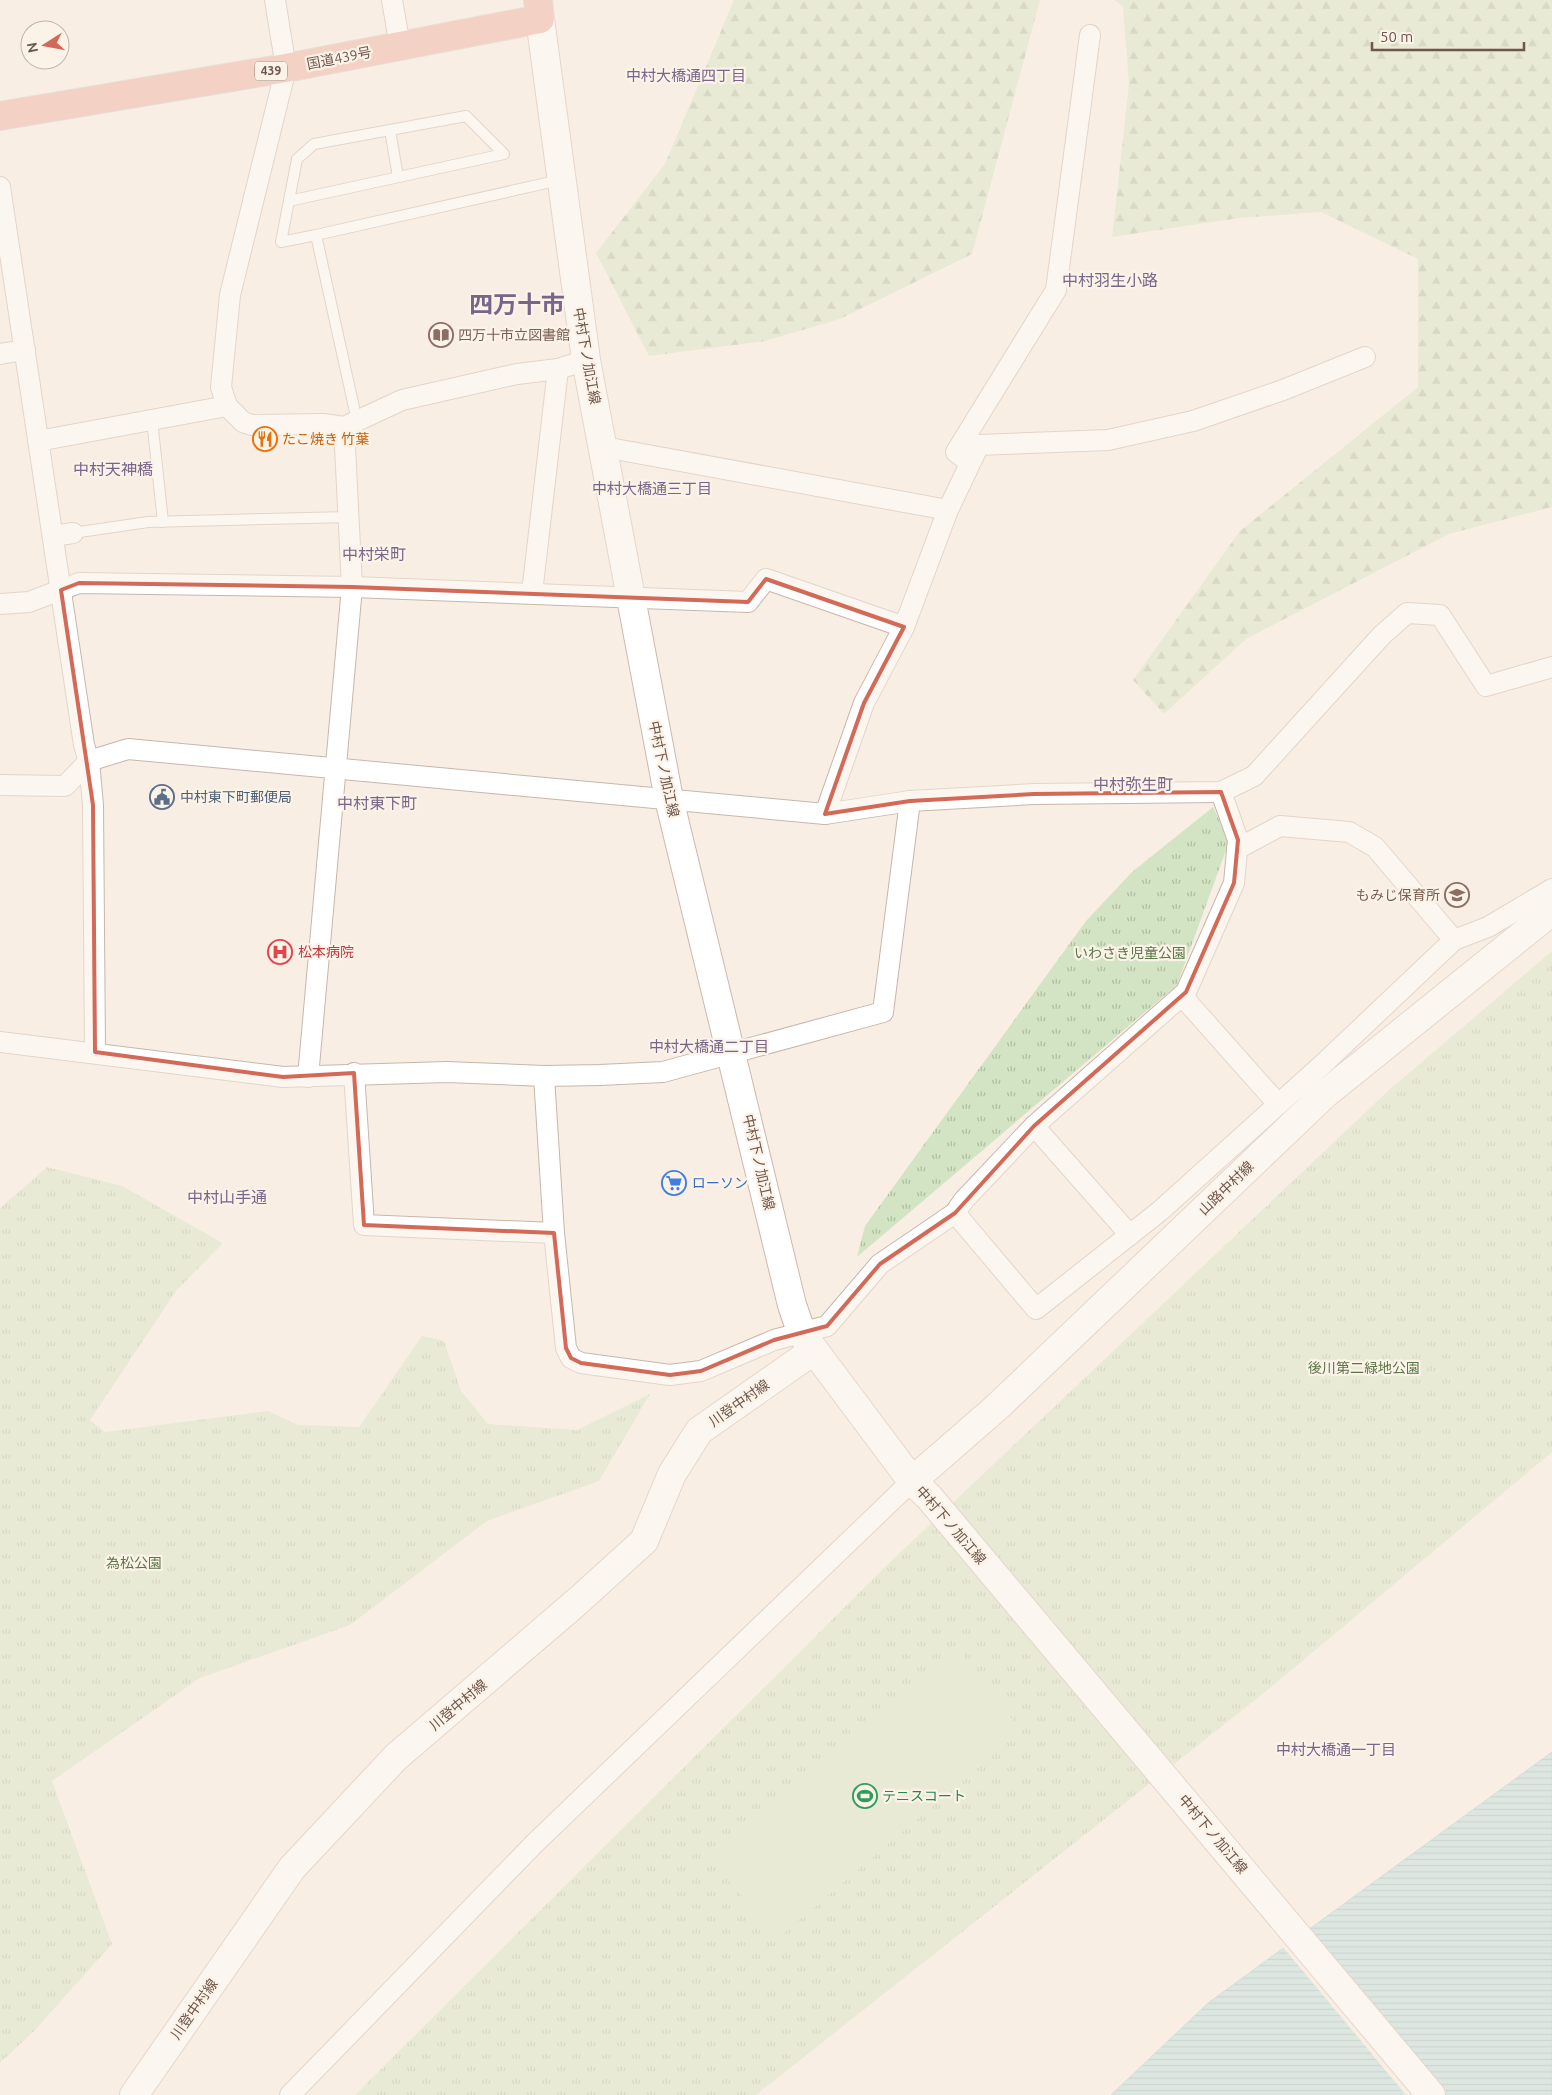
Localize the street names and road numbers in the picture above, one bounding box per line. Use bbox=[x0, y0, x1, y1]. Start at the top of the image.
street label: 国道439号 bbox=[305, 44, 373, 72]
road number: 439 bbox=[255, 61, 287, 80]
street label: 中村下ノ加江線 bbox=[571, 306, 603, 406]
street label: 中村下ノ加江線 bbox=[646, 719, 682, 819]
street label: 中村下ノ加江線 bbox=[740, 1112, 778, 1212]
street label: 山路中村線 bbox=[1195, 1158, 1257, 1218]
street label: 川登中村線 bbox=[706, 1376, 772, 1430]
street label: 中村下ノ加江線 bbox=[913, 1483, 989, 1567]
street label: 川登中村線 bbox=[426, 1676, 490, 1734]
street label: 中村下ノ加江線 bbox=[1175, 1791, 1251, 1877]
street label: 川登中村線 bbox=[167, 1976, 221, 2042]

